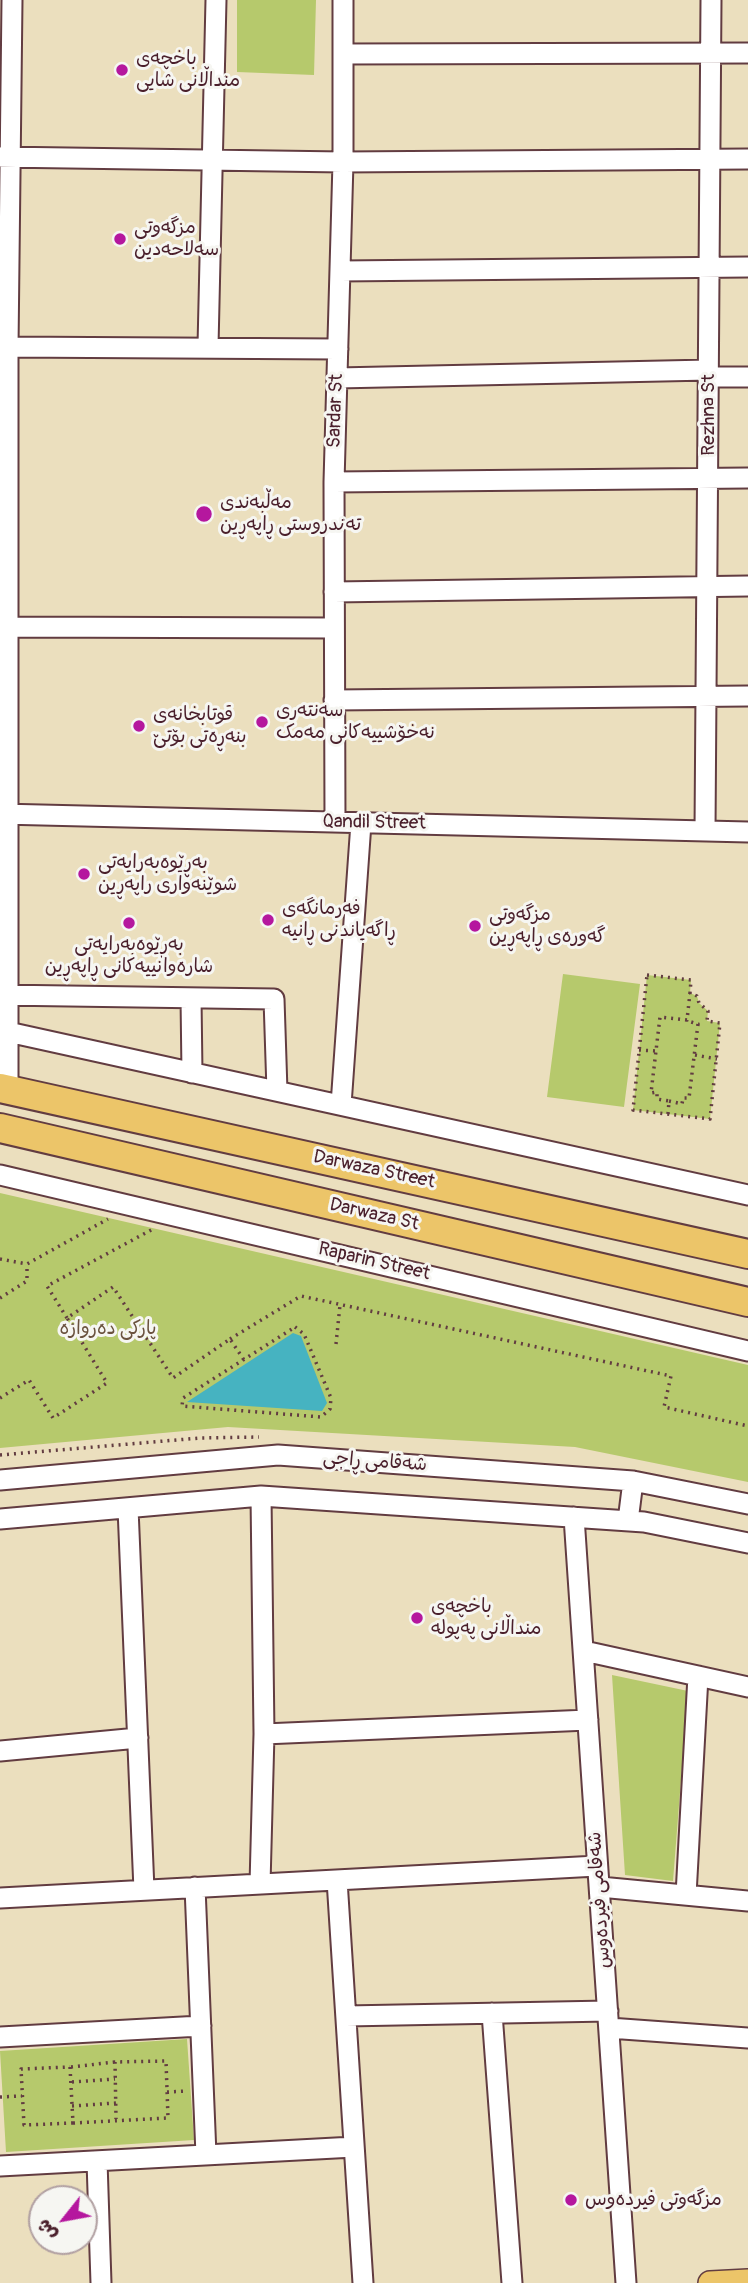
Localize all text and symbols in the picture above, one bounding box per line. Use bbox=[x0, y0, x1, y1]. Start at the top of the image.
place label: باخچەی منداڵانی شایی bbox=[136, 48, 240, 92]
marker: باخچەی منداڵانی شایی bbox=[114, 62, 130, 78]
place label: مزگەوتی سەلاحەدین bbox=[134, 217, 219, 261]
marker: مزگەوتی سەلاحەدین bbox=[112, 231, 128, 247]
street label: Sardar St bbox=[323, 374, 349, 448]
street label: Rezhna St bbox=[698, 374, 720, 456]
place label: مەڵبەندی تەندروستی ڕاپەڕین bbox=[220, 492, 361, 536]
marker: مەڵبەندی تەندروستی ڕاپەڕین bbox=[194, 504, 214, 524]
place label: سەنتەری نەخۆشییەکانی مەمک bbox=[276, 700, 435, 744]
place label: قوتابخانەی بنەڕەتی بۆتێ bbox=[153, 704, 247, 748]
marker: سەنتەری نەخۆشییەکانی مەمک bbox=[254, 714, 270, 730]
marker: قوتابخانەی بنەڕەتی بۆتێ bbox=[131, 718, 147, 734]
street label: Qandil Street bbox=[322, 811, 426, 835]
place label: بەڕێوەبەرایەتی شوێنەواری راپەڕین bbox=[98, 852, 237, 896]
marker: بەڕێوەبەرایەتی شوێنەواری راپەڕین bbox=[76, 866, 92, 882]
place label: فەرمانگەی ڕاگەیاندنی ڕانیە bbox=[282, 898, 396, 942]
place label: مزگەوتی گەورەی ڕاپەڕین bbox=[489, 904, 606, 948]
marker: فەرمانگەی ڕاگەیاندنی ڕانیە bbox=[260, 912, 276, 928]
marker: بەڕێوەبەرایەتی شارەوانییەکانی ڕاپەڕین bbox=[121, 915, 137, 931]
marker: مزگەوتی گەورەی ڕاپەڕین bbox=[467, 918, 483, 934]
place label: بەڕێوەبەرایەتی شارەوانییەکانی ڕاپەڕین bbox=[45, 934, 213, 978]
street label: Darwaza Street bbox=[311, 1146, 437, 1194]
street label: Darwaza St bbox=[327, 1194, 421, 1236]
street label: Raparin Street bbox=[316, 1238, 432, 1286]
park label: پارکی دەروازە bbox=[59, 1318, 157, 1340]
street label: شەقامی ڕاجی bbox=[322, 1447, 428, 1477]
place label: باخچەی منداڵانی پەپولە bbox=[431, 1596, 542, 1640]
marker: باخچەی منداڵانی پەپولە bbox=[409, 1610, 425, 1626]
street label: شەقامی فیردەوس bbox=[584, 1831, 616, 1969]
north arrow bbox=[28, 2185, 98, 2255]
place label: مزگەوتی فیردەوس bbox=[585, 2189, 722, 2211]
marker: مزگەوتی فیردەوس bbox=[563, 2192, 579, 2208]
text: ش bbox=[31, 2215, 62, 2245]

